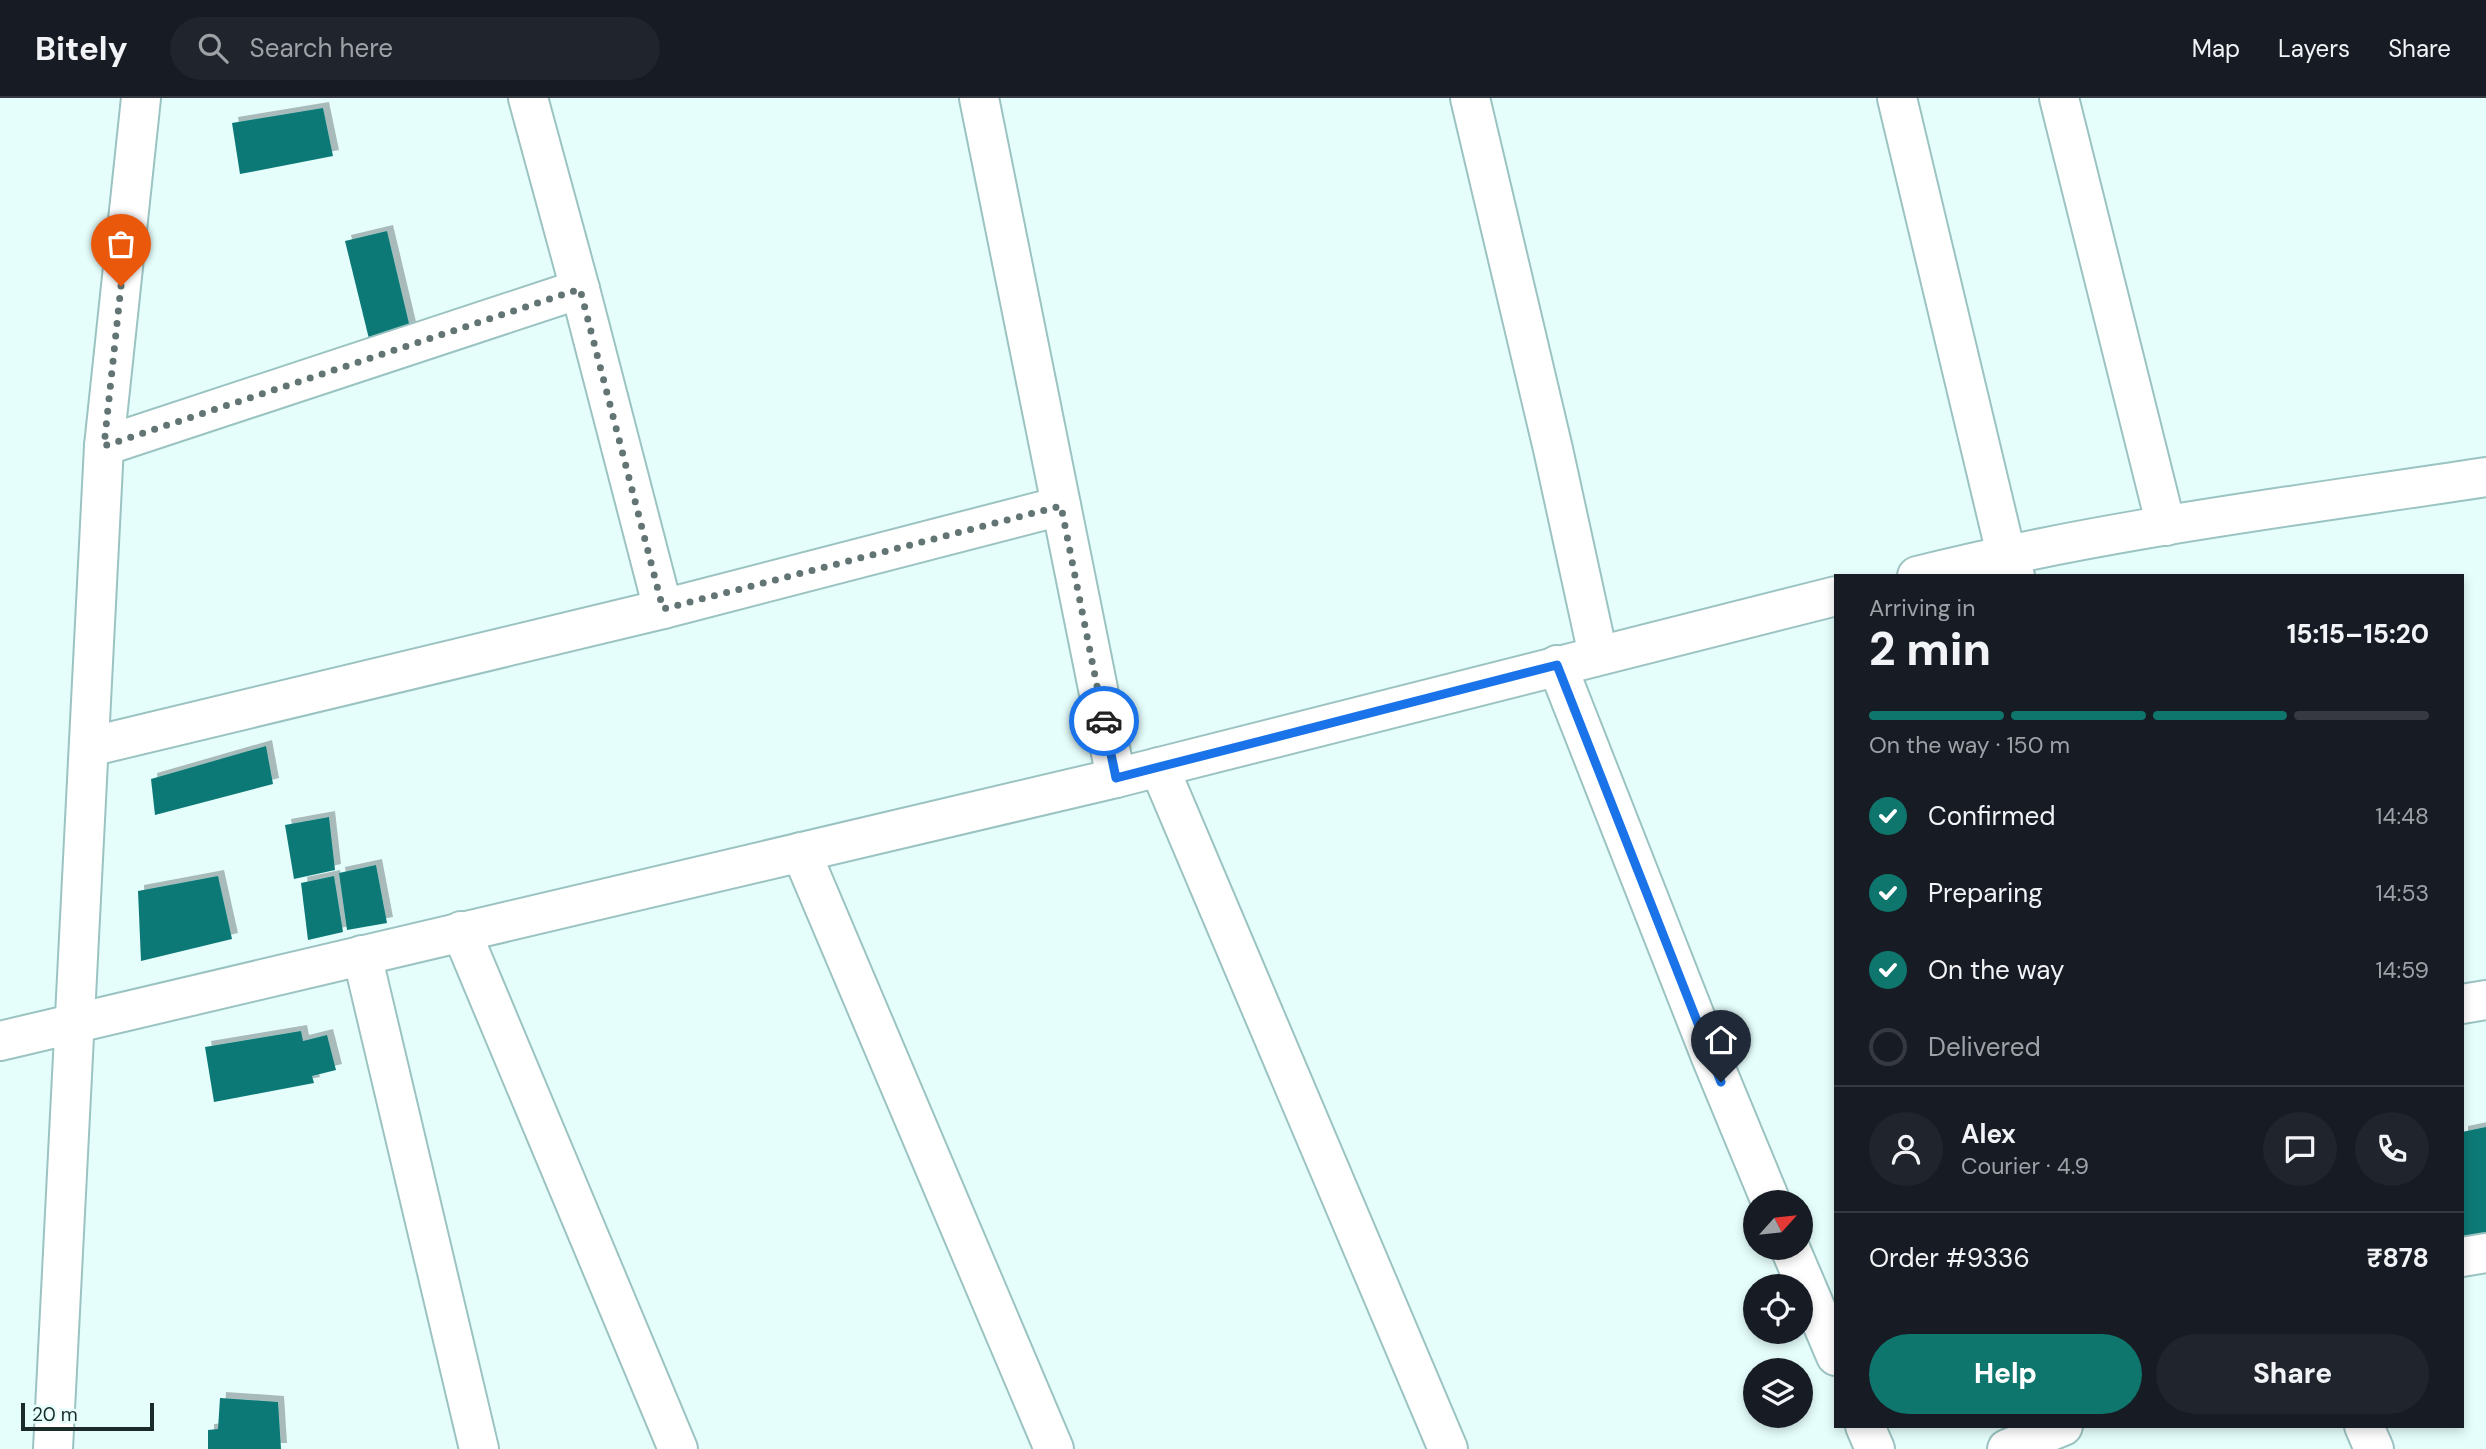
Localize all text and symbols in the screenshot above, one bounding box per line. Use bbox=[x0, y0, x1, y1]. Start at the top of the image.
search box bbox=[170, 17, 660, 80]
text: Bitely bbox=[35, 27, 128, 70]
icon: search bbox=[194, 29, 232, 67]
text: Search here bbox=[250, 31, 393, 65]
text: Map bbox=[2192, 33, 2240, 64]
text: Layers bbox=[2278, 33, 2350, 64]
text: Share bbox=[2388, 33, 2451, 64]
pin bbox=[91, 214, 151, 286]
icon: bag bbox=[102, 225, 140, 263]
text: Arriving in bbox=[1869, 593, 1975, 623]
text: 15:15–15:20 bbox=[2287, 617, 2429, 651]
text: 2 min bbox=[1869, 619, 1991, 679]
courier bbox=[1069, 686, 1139, 756]
icon: car bbox=[1085, 702, 1123, 740]
text: On the way · 150 m bbox=[1869, 730, 2070, 760]
icon: check bbox=[1869, 797, 1907, 835]
text: Confirmed bbox=[1928, 799, 2055, 833]
text: 14:48 bbox=[2375, 801, 2429, 831]
icon: check bbox=[1869, 874, 1907, 912]
text: Preparing bbox=[1928, 876, 2043, 910]
text: 14:53 bbox=[2376, 878, 2429, 908]
icon: check bbox=[1869, 951, 1907, 989]
text: On the way bbox=[1928, 953, 2064, 987]
text: 14:59 bbox=[2375, 955, 2429, 985]
pin bbox=[1691, 1010, 1751, 1082]
icon: home bbox=[1702, 1021, 1740, 1059]
text: Delivered bbox=[1928, 1030, 2041, 1064]
button: person bbox=[1869, 1112, 1943, 1186]
button: chat bbox=[2263, 1112, 2337, 1186]
button: phone bbox=[2355, 1112, 2429, 1186]
text: Alex bbox=[1961, 1117, 2016, 1151]
text: Courier · 4.9 bbox=[1961, 1151, 2089, 1181]
north arrow bbox=[1743, 1190, 1813, 1260]
map controls bbox=[1743, 1190, 1813, 1428]
text: Order #9336 bbox=[1869, 1241, 2030, 1275]
text: ₹878 bbox=[2367, 1241, 2429, 1275]
button: locate bbox=[1743, 1274, 1813, 1344]
button: Help bbox=[1869, 1334, 2142, 1414]
button: Share bbox=[2156, 1334, 2429, 1414]
button: layers bbox=[1743, 1358, 1813, 1428]
scale bar bbox=[21, 1400, 154, 1432]
text: 20 m bbox=[32, 1402, 78, 1427]

